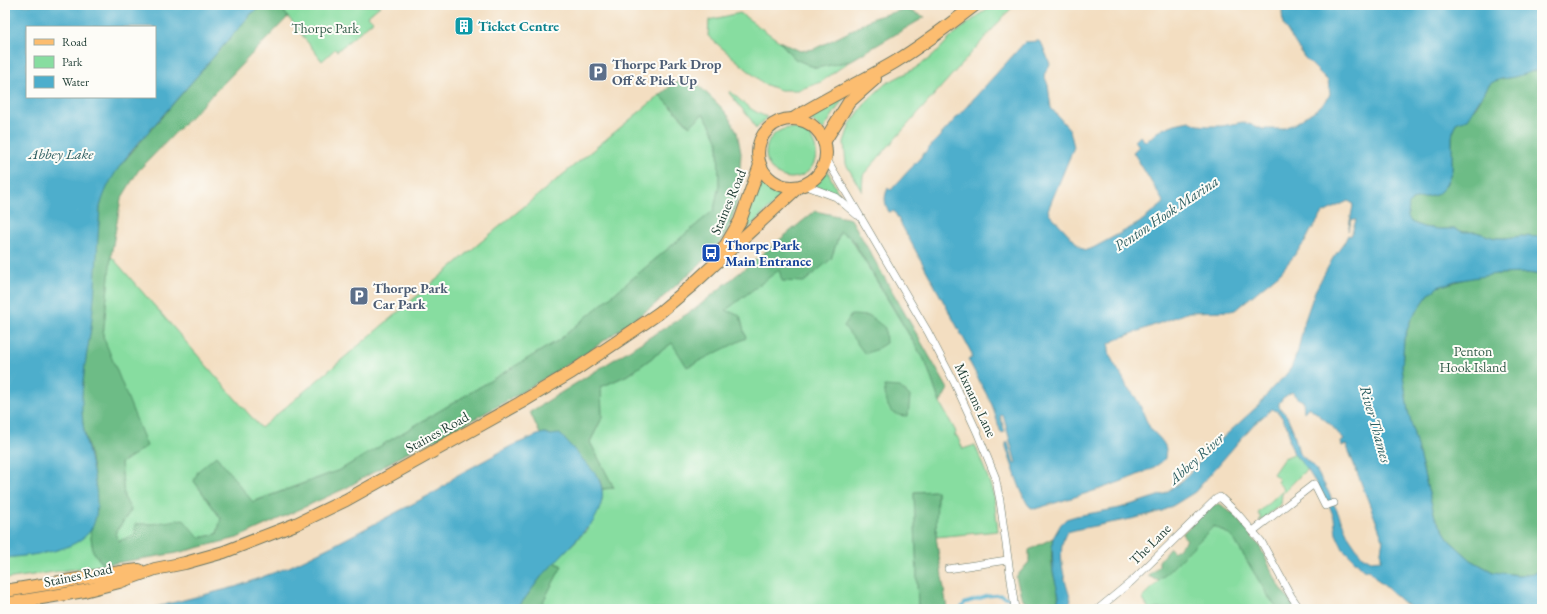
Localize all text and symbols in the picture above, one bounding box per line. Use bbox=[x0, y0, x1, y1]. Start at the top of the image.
building icon: Ticket Centre bbox=[453, 15, 475, 37]
place label: Ticket Centre bbox=[478, 17, 559, 35]
park label: Thorpe Park bbox=[291, 19, 359, 37]
legend bbox=[26, 26, 156, 98]
text: Road bbox=[62, 34, 88, 50]
text: Park bbox=[62, 54, 83, 70]
place label: Thorpe Park Drop Off & Pick Up bbox=[612, 55, 722, 89]
parking icon: Thorpe Park Drop Off & Pick Up bbox=[587, 61, 609, 83]
text: Water bbox=[62, 74, 89, 90]
water label: Abbey Lake bbox=[28, 144, 94, 163]
street label: Staines Road bbox=[706, 166, 750, 237]
water label: Penton Hook Marina bbox=[1110, 171, 1222, 255]
place label: Thorpe Park Main Entrance bbox=[725, 236, 812, 270]
bus stop icon: Thorpe Park Main Entrance bbox=[700, 242, 722, 264]
place label: Thorpe Park Car Park bbox=[373, 279, 448, 313]
parking icon: Thorpe Park Car Park bbox=[348, 285, 370, 307]
park label: Penton Hook Island bbox=[1439, 342, 1507, 376]
street label: Mixnams Lane bbox=[951, 360, 1001, 440]
water label: River Thames bbox=[1356, 383, 1396, 466]
street label: Staines Road bbox=[402, 407, 473, 457]
water label: Abbey River bbox=[1163, 427, 1229, 489]
street label: The Lane bbox=[1125, 519, 1175, 569]
street label: Staines Road bbox=[42, 559, 115, 591]

